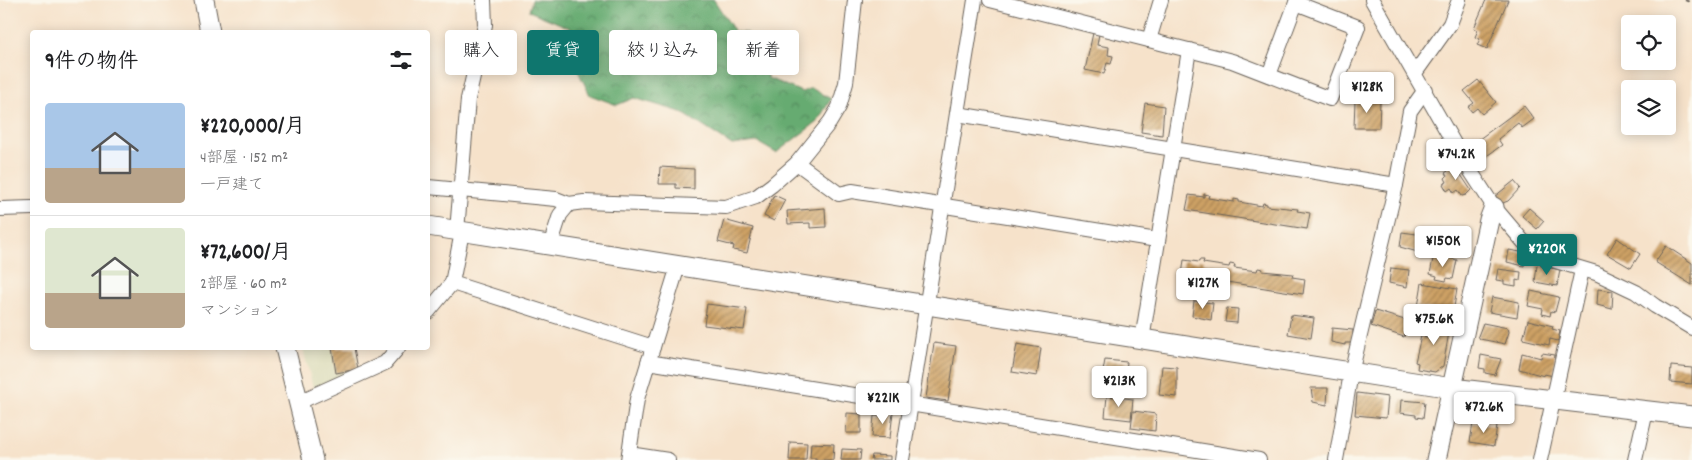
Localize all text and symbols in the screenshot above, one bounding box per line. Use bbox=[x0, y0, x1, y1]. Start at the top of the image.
map controls bbox=[1621, 15, 1676, 135]
button: locate bbox=[1621, 15, 1676, 70]
chip: 購入 bbox=[445, 30, 517, 75]
chip: 賃貸 bbox=[527, 30, 599, 75]
chip: 絞り込み bbox=[609, 30, 717, 75]
chip: 新着 bbox=[727, 30, 799, 75]
icon: filters bbox=[387, 46, 415, 74]
text: 9件の物件 bbox=[45, 48, 139, 78]
pin: ¥128K bbox=[1332, 72, 1402, 114]
text: ¥128K bbox=[1351, 76, 1383, 99]
button: layers bbox=[1621, 80, 1676, 135]
text: ¥220,000/月 bbox=[200, 113, 305, 143]
icon: home bbox=[85, 123, 145, 183]
pin: ¥74.2K bbox=[1415, 138, 1497, 181]
text: ¥74.2K bbox=[1437, 143, 1475, 166]
text: 4部屋 · 152 m² bbox=[200, 147, 288, 170]
text: 一戸建て bbox=[200, 174, 264, 197]
pin: ¥150K bbox=[1408, 226, 1478, 268]
text: ¥150K bbox=[1426, 230, 1460, 253]
pin: ¥220K bbox=[1512, 234, 1582, 276]
text: ¥220K bbox=[1528, 238, 1566, 261]
text: ¥72,600/月 bbox=[200, 239, 292, 269]
icon: home bbox=[85, 248, 145, 308]
pin: ¥127K bbox=[1168, 268, 1238, 310]
text: ¥127K bbox=[1187, 272, 1219, 295]
text: 2部屋 · 60 m² bbox=[200, 273, 287, 296]
text: マンション bbox=[200, 300, 279, 323]
pin: ¥75.6K bbox=[1393, 304, 1475, 346]
text: ¥75.6K bbox=[1414, 308, 1454, 331]
pin: ¥213K bbox=[1084, 366, 1154, 408]
text: ¥213K bbox=[1103, 370, 1135, 393]
pin: ¥221K bbox=[848, 382, 918, 425]
text: ¥221K bbox=[867, 387, 899, 410]
pin: ¥72.6K bbox=[1443, 392, 1525, 434]
text: ¥72.6K bbox=[1465, 396, 1503, 419]

